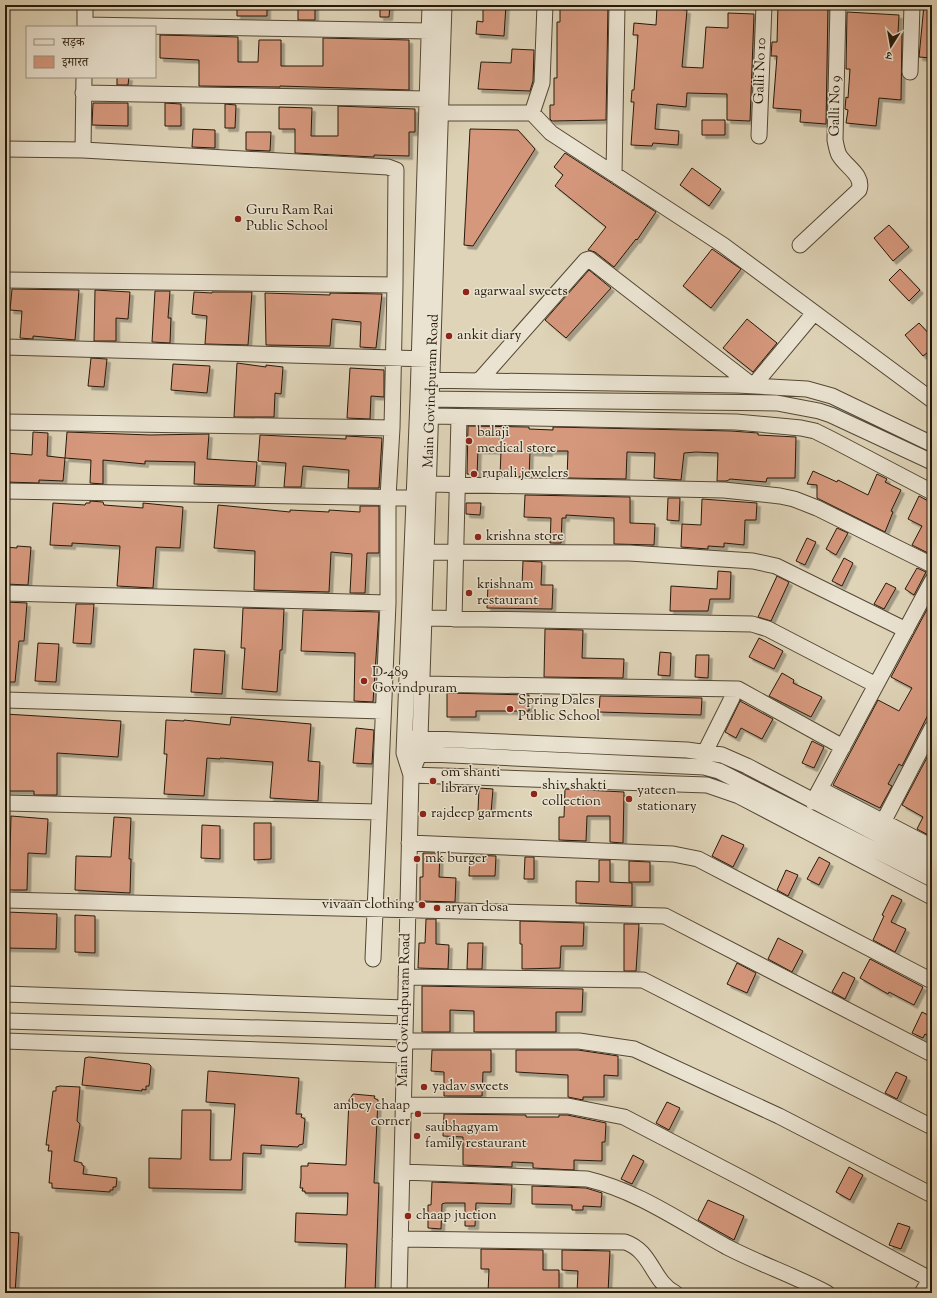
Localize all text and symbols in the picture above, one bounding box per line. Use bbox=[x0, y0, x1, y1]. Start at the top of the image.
legend bbox=[26, 26, 156, 78]
north arrow bbox=[871, 26, 911, 66]
text: सड़क bbox=[61, 34, 86, 52]
street label: Galli No 10 bbox=[750, 38, 772, 104]
text: उ bbox=[884, 46, 895, 63]
text: इमारत bbox=[61, 54, 89, 72]
street label: Galli No 9 bbox=[825, 75, 847, 137]
place label: Guru Ram Rai Public School bbox=[246, 201, 333, 237]
marker: Guru Ram Rai Public School bbox=[233, 214, 243, 224]
place label: agarwaal sweets bbox=[474, 282, 568, 302]
marker: agarwaal sweets bbox=[461, 287, 471, 297]
street label: Main Govindpuram Road bbox=[419, 314, 445, 468]
place label: ankit diary bbox=[457, 326, 521, 346]
marker: ankit diary bbox=[444, 331, 454, 341]
place label: balaji medical store bbox=[477, 423, 556, 459]
marker: balaji medical store bbox=[464, 436, 474, 446]
place label: rupali jewelers bbox=[482, 464, 568, 484]
marker: rupali jewelers bbox=[469, 469, 479, 479]
place label: krishna store bbox=[486, 527, 564, 547]
marker: krishna store bbox=[473, 532, 483, 542]
place label: krishnam restaurant bbox=[477, 575, 538, 611]
marker: krishnam restaurant bbox=[464, 588, 474, 598]
place label: D-489 Govindpuram bbox=[372, 663, 457, 699]
marker: D-489 Govindpuram bbox=[359, 676, 369, 686]
place label: Spring Dales Public School bbox=[518, 691, 600, 727]
marker: Spring Dales Public School bbox=[505, 704, 515, 714]
place label: om shanti library bbox=[441, 763, 500, 799]
marker: om shanti library bbox=[428, 776, 438, 786]
place label: shiv shakti collection bbox=[542, 776, 606, 812]
place label: yateen stationary bbox=[637, 781, 697, 817]
marker: shiv shakti collection bbox=[529, 789, 539, 799]
marker: yateen stationary bbox=[624, 794, 634, 804]
place label: rajdeep garments bbox=[431, 804, 533, 824]
marker: rajdeep garments bbox=[418, 809, 428, 819]
place label: mk burger bbox=[425, 849, 487, 869]
marker: mk burger bbox=[412, 854, 422, 864]
place label: vivaan clothing bbox=[322, 895, 414, 915]
place label: aryan dosa bbox=[445, 898, 509, 918]
marker: vivaan clothing bbox=[417, 900, 427, 910]
marker: aryan dosa bbox=[432, 903, 442, 913]
street label: Main Govindpuram Road bbox=[394, 933, 416, 1087]
place label: yadav sweets bbox=[432, 1077, 509, 1097]
marker: yadav sweets bbox=[419, 1082, 429, 1092]
place label: ambey chaap corner bbox=[333, 1096, 411, 1132]
marker: ambey chaap corner bbox=[413, 1109, 423, 1119]
place label: saubhagyam family restaurant bbox=[425, 1118, 527, 1154]
marker: saubhagyam family restaurant bbox=[412, 1131, 422, 1141]
place label: chaap juction bbox=[416, 1206, 497, 1226]
marker: chaap juction bbox=[403, 1211, 413, 1221]

